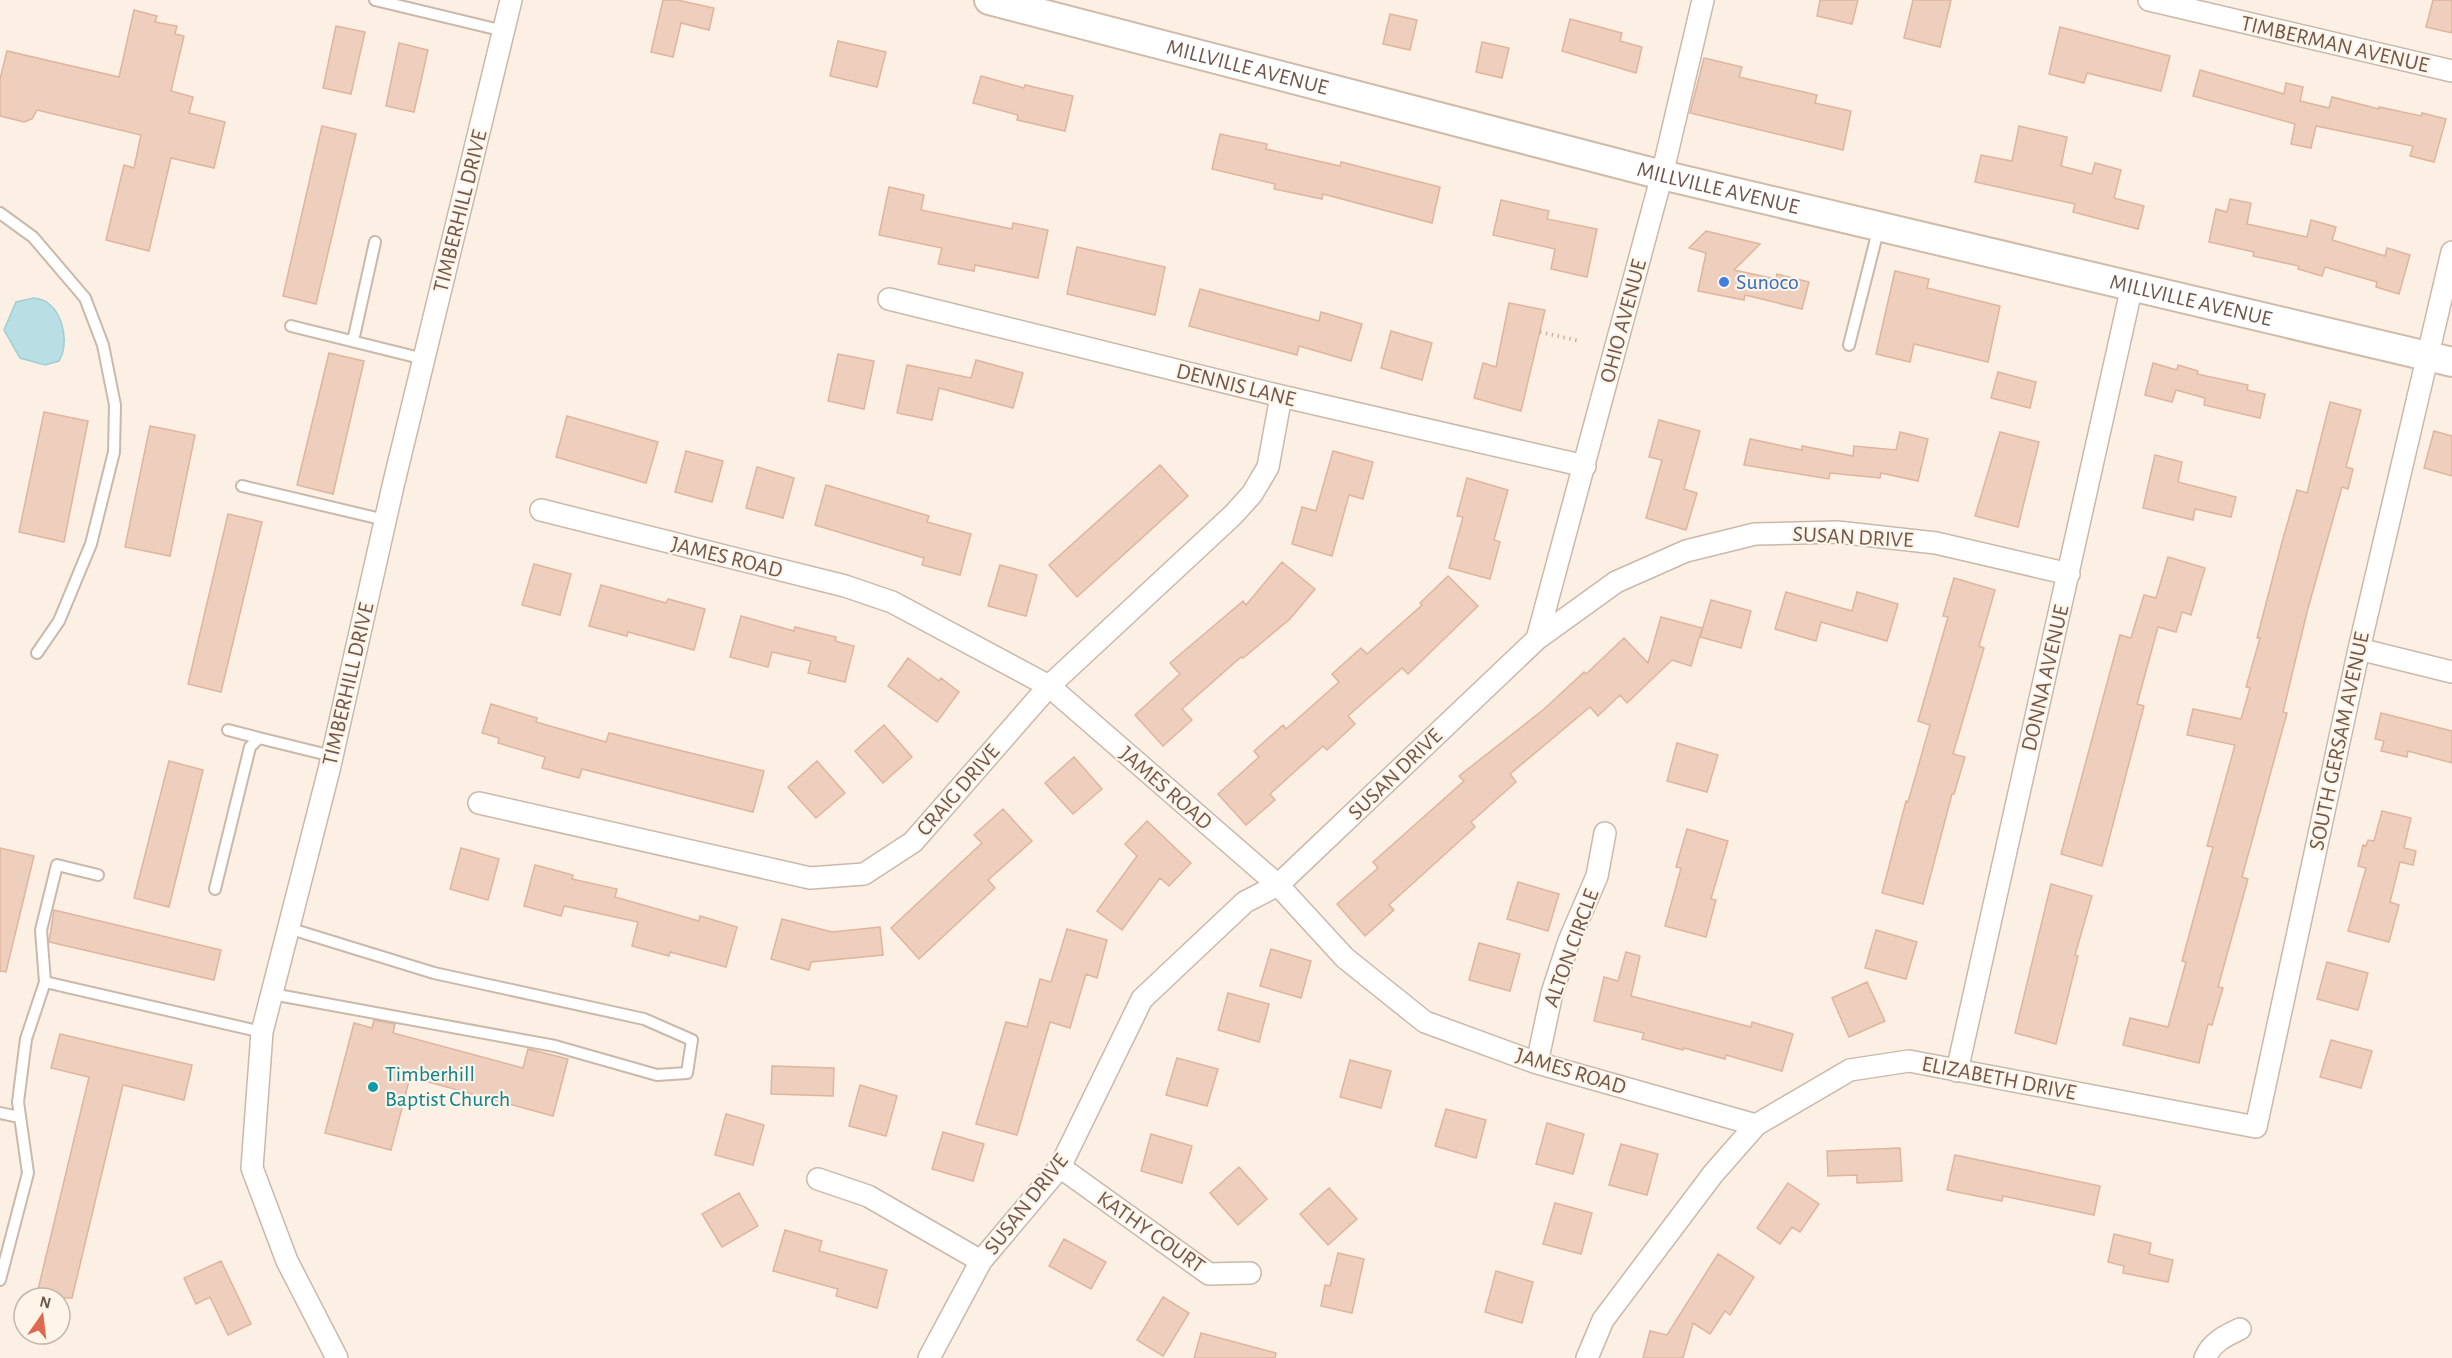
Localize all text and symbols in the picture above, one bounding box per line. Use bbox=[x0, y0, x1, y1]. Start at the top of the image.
street label: TIMBERMAN AVENUE bbox=[2239, 12, 2431, 76]
street label: MILLVILLE AVENUE bbox=[1164, 36, 1331, 99]
street label: TIMBERHILL DRIVE bbox=[429, 127, 491, 294]
street label: MILLVILLE AVENUE bbox=[1635, 158, 1802, 218]
street label: OHIO AVENUE bbox=[1596, 257, 1650, 385]
street label: MILLVILLE AVENUE bbox=[2108, 270, 2275, 330]
place label: Sunoco bbox=[1736, 271, 1799, 293]
marker: Sunoco bbox=[1717, 275, 1731, 289]
street label: DENNIS LANE bbox=[1174, 360, 1298, 411]
street label: SUSAN DRIVE bbox=[1792, 523, 1914, 551]
street label: JAMES ROAD bbox=[669, 533, 785, 581]
street label: TIMBERHILL DRIVE bbox=[319, 600, 378, 768]
street label: DONNA AVENUE bbox=[2017, 602, 2073, 753]
street label: SOUTH GERSAM AVENUE bbox=[2305, 630, 2373, 852]
street label: SUSAN DRIVE bbox=[1344, 724, 1446, 824]
street label: CRAIG DRIVE bbox=[912, 740, 1004, 840]
street label: JAMES ROAD bbox=[1116, 742, 1216, 834]
street label: ALTON CIRCLE bbox=[1539, 886, 1603, 1010]
street label: JAMES ROAD bbox=[1513, 1044, 1629, 1098]
street label: ELIZABETH DRIVE bbox=[1920, 1052, 2078, 1104]
place label: Timberhill Baptist Church bbox=[385, 1063, 510, 1110]
marker: Timberhill Baptist Church bbox=[366, 1080, 380, 1094]
street label: SUSAN DRIVE bbox=[980, 1149, 1072, 1258]
street label: KATHY COURT bbox=[1093, 1187, 1209, 1277]
north arrow bbox=[12, 1286, 72, 1346]
text: N bbox=[38, 1293, 53, 1312]

